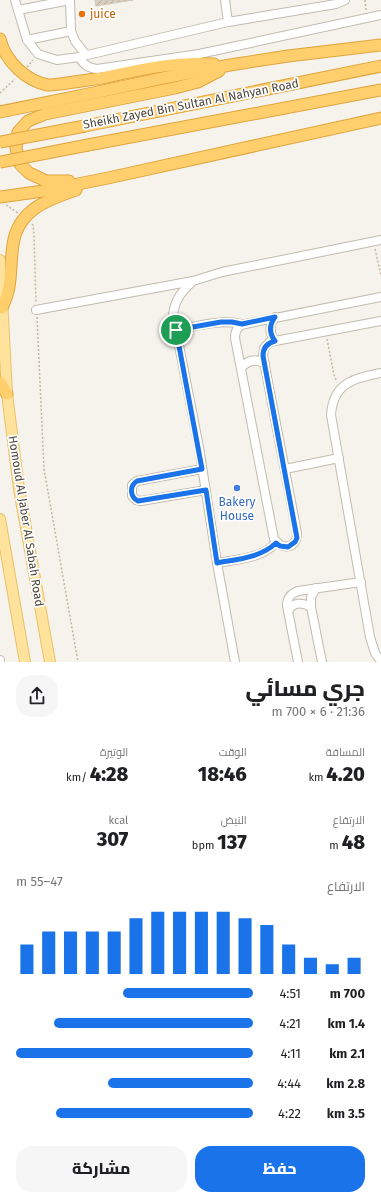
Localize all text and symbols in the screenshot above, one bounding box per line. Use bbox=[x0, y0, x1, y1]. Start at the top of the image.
place label: juice bbox=[89, 7, 116, 21]
marker: juice bbox=[77, 9, 87, 19]
street label: Sheikh Zayed Bin Sultan Al Nahyan Road bbox=[82, 76, 300, 132]
pin bbox=[159, 313, 193, 347]
icon: arrive bbox=[165, 319, 187, 341]
street label: Homoud Al Jaber Al Sabah Road bbox=[6, 434, 46, 608]
marker: Bakery House bbox=[232, 483, 242, 493]
place label: Bakery House bbox=[219, 495, 256, 523]
button: share bbox=[16, 675, 58, 717]
text: جري مسائي bbox=[245, 675, 365, 702]
text: 21:36 · 6 × 700 m bbox=[272, 704, 365, 719]
text: الوتيرة bbox=[100, 746, 128, 759]
text: الوقت bbox=[219, 746, 247, 759]
text: المسافة bbox=[326, 746, 365, 759]
text: 4:28 bbox=[90, 762, 128, 786]
text: 18:46 bbox=[198, 762, 247, 786]
text: 4.20 bbox=[326, 762, 365, 786]
text: /km bbox=[66, 771, 90, 784]
text: km bbox=[308, 771, 326, 784]
text: kcal bbox=[109, 814, 128, 827]
text: النبض bbox=[221, 814, 247, 827]
text: الارتفاع bbox=[333, 814, 365, 827]
text: 307 bbox=[97, 827, 128, 851]
text: 137 bbox=[217, 830, 247, 854]
text: 48 bbox=[342, 830, 365, 854]
text: bpm bbox=[192, 839, 217, 852]
text: m bbox=[329, 839, 342, 852]
text: 47–55 m bbox=[16, 874, 63, 889]
text: الارتفاع bbox=[327, 879, 365, 894]
text: 4:51 bbox=[279, 986, 301, 1001]
text: 700 m bbox=[330, 986, 365, 1001]
text: 4:21 bbox=[279, 1016, 301, 1031]
text: 1.4 km bbox=[328, 1016, 365, 1031]
text: 4:11 bbox=[280, 1046, 301, 1061]
text: 2.1 km bbox=[329, 1046, 365, 1061]
text: 4:44 bbox=[277, 1076, 301, 1091]
text: 2.8 km bbox=[326, 1076, 365, 1091]
text: 4:22 bbox=[278, 1106, 301, 1121]
text: 3.5 km bbox=[327, 1106, 365, 1121]
button: مشاركة bbox=[16, 1146, 187, 1192]
button: حفظ bbox=[195, 1146, 365, 1192]

